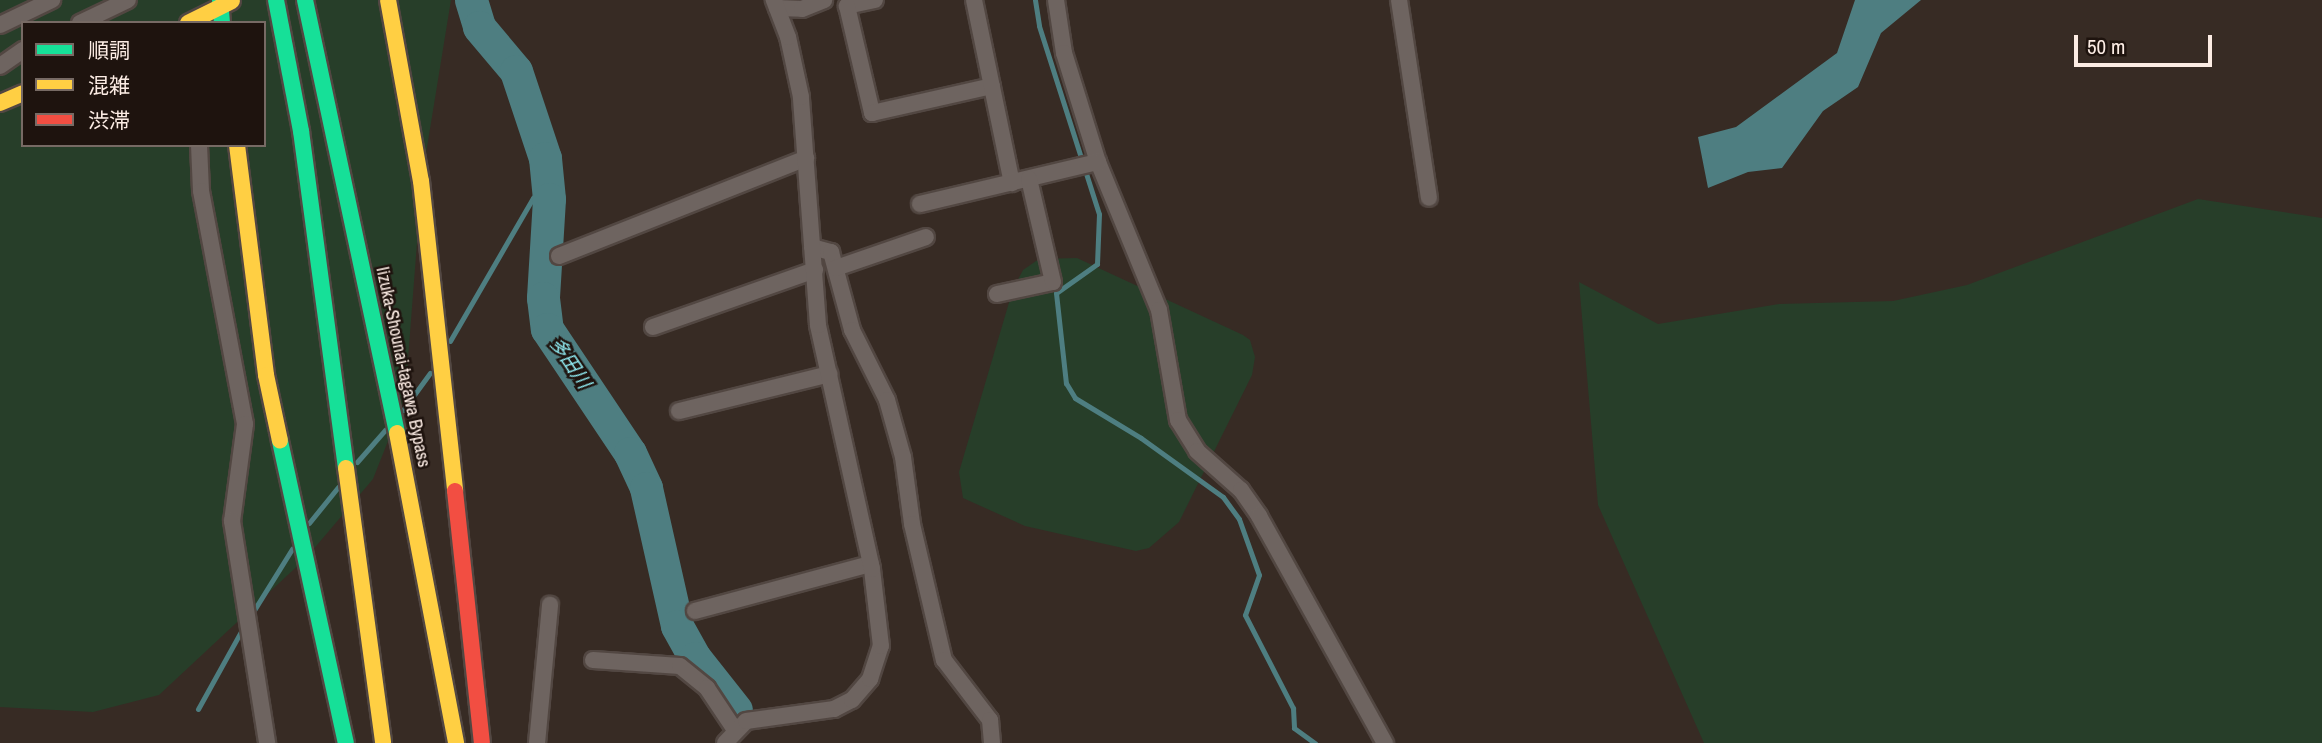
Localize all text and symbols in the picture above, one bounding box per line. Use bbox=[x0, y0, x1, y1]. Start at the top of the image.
legend bbox=[21, 21, 266, 147]
scale bar bbox=[2077, 21, 2215, 65]
text: 50 m bbox=[2087, 32, 2125, 61]
text: 順調 bbox=[88, 36, 130, 65]
text: 混雑 bbox=[88, 71, 130, 100]
text: 渋滞 bbox=[88, 106, 130, 135]
street label: Iizuka-Shounai-tagawa Bypass bbox=[371, 265, 435, 469]
water label: 多田川 bbox=[545, 333, 595, 393]

